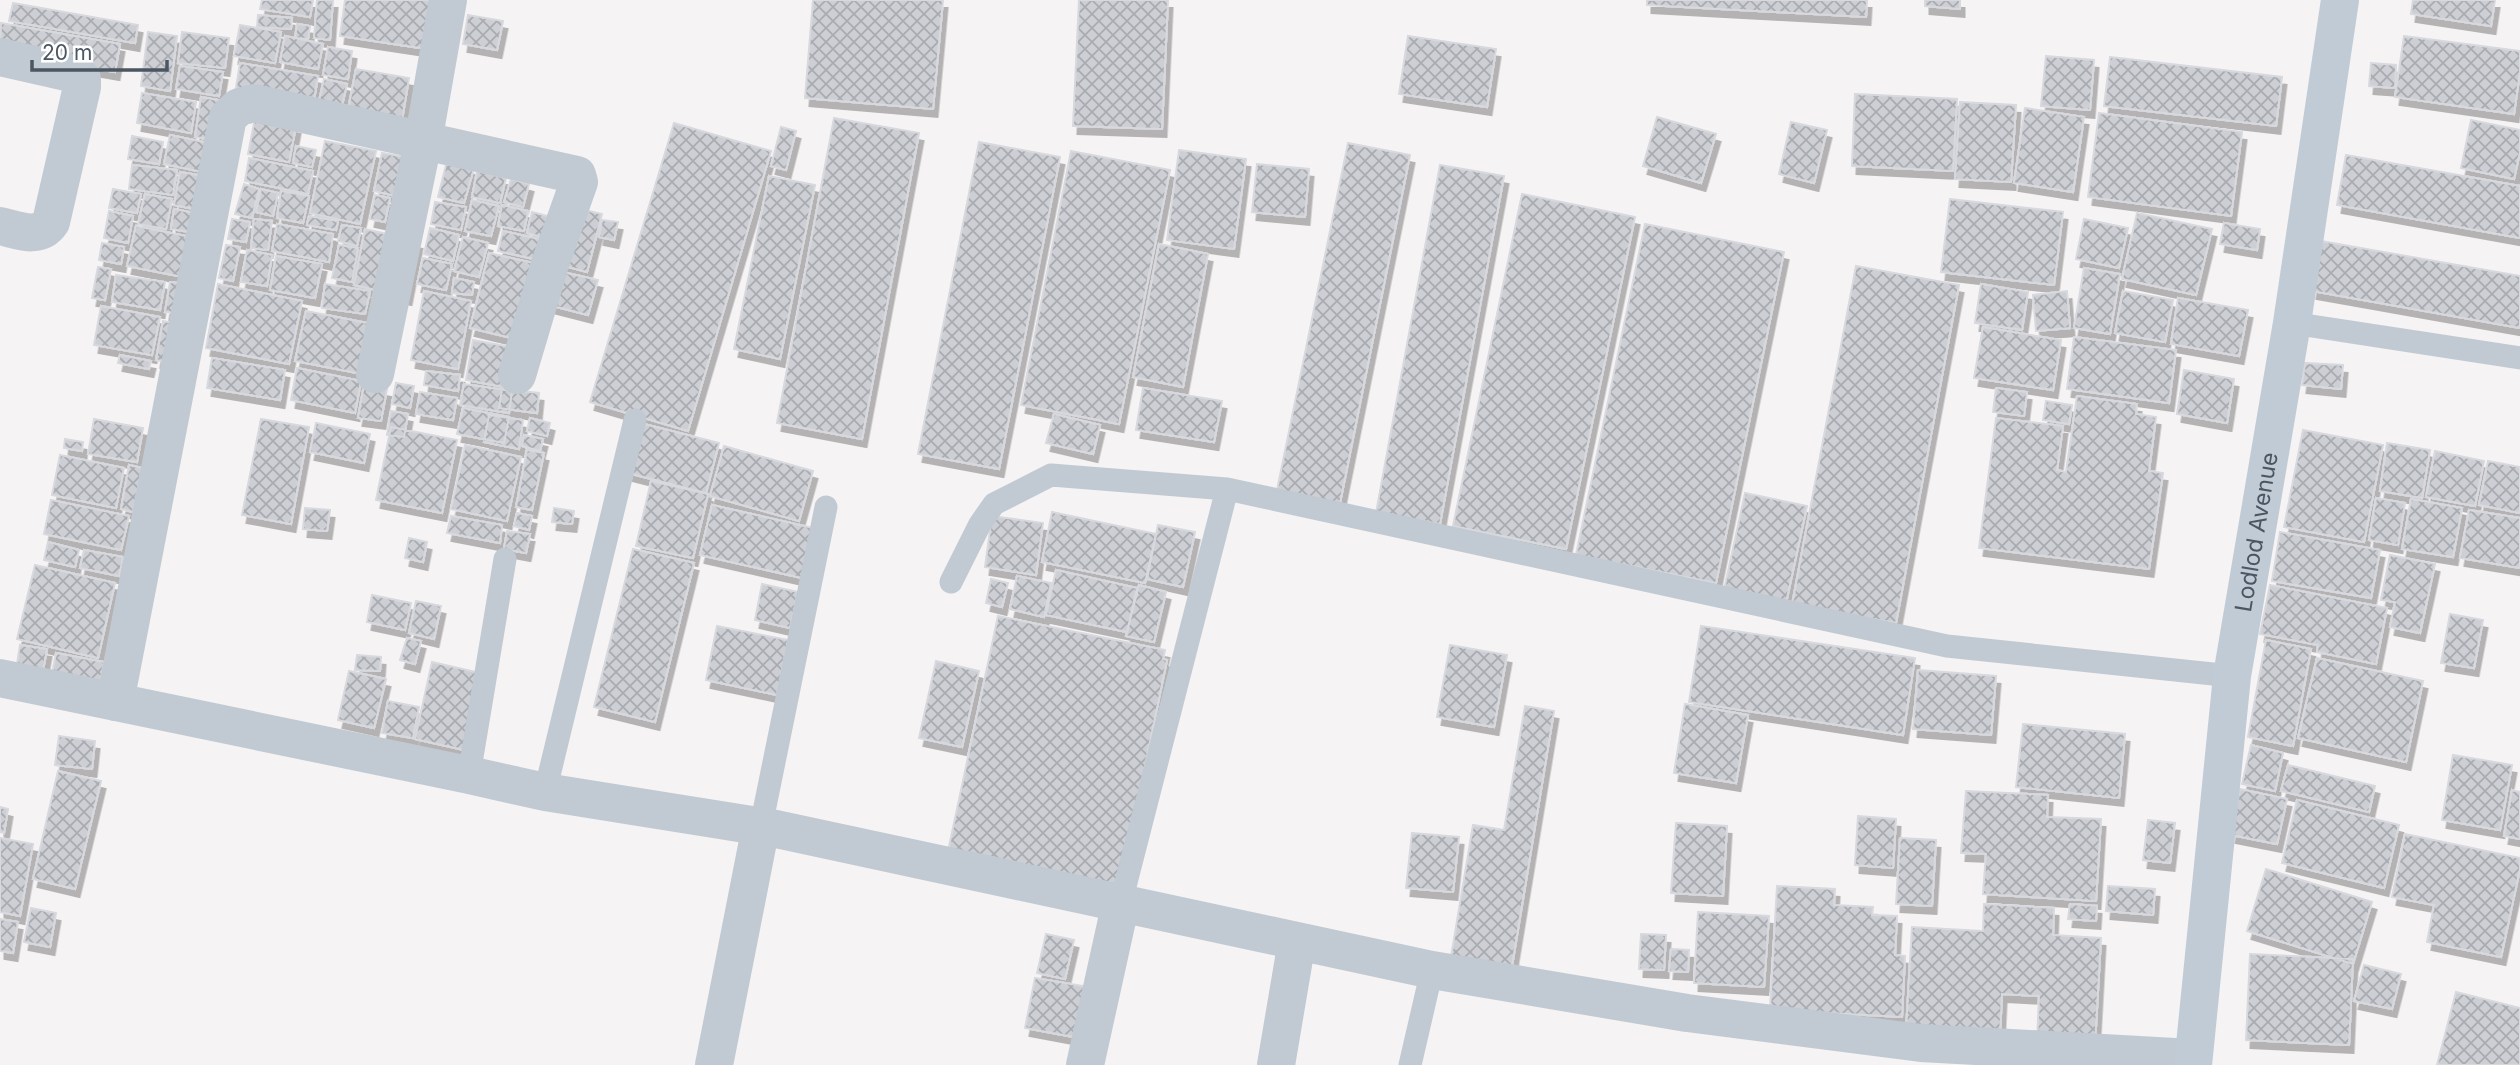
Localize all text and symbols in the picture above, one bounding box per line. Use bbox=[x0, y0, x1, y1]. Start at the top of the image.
scale bar bbox=[32, 28, 166, 72]
text: 20 m bbox=[42, 40, 92, 65]
street label: Lodlod Avenue bbox=[2229, 450, 2284, 614]

